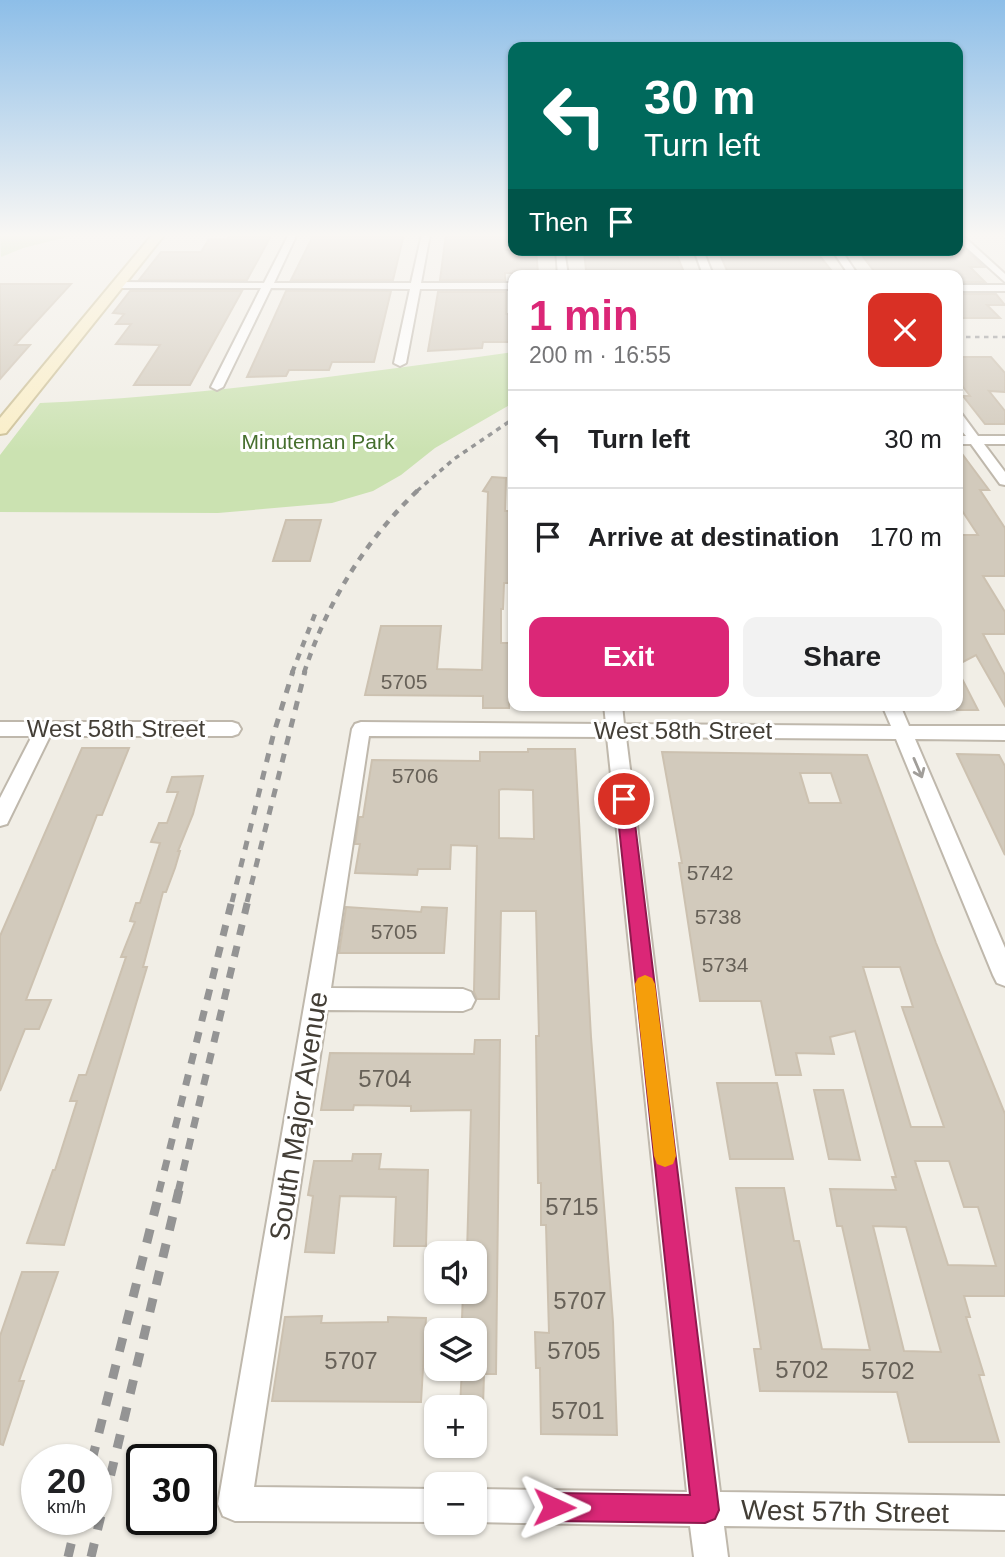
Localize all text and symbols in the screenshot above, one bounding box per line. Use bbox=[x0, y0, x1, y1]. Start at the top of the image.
icon: left bbox=[529, 70, 620, 161]
text: 30 m bbox=[644, 70, 756, 124]
text: Turn left bbox=[644, 127, 760, 163]
icon: arrive bbox=[602, 203, 640, 241]
text: Then bbox=[529, 207, 588, 237]
text: 1 min bbox=[529, 292, 639, 339]
button: close bbox=[868, 293, 942, 367]
text: 200 m · 16:55 bbox=[529, 342, 671, 368]
icon: left bbox=[529, 420, 567, 458]
text: Turn left bbox=[588, 424, 690, 454]
text: 30 m bbox=[884, 424, 942, 454]
park label: Minuteman Park bbox=[242, 430, 395, 453]
icon: arrive bbox=[529, 518, 567, 556]
text: Arrive at destination bbox=[588, 522, 839, 552]
text: 170 m bbox=[870, 522, 942, 552]
button: Exit bbox=[529, 617, 729, 697]
button: Share bbox=[743, 617, 942, 697]
house number: 5705 bbox=[381, 670, 427, 693]
street label: West 58th Street bbox=[27, 715, 205, 742]
street label: West 58th Street bbox=[594, 717, 772, 744]
one-way arrow bbox=[912, 757, 925, 778]
house number: 5706 bbox=[392, 764, 438, 787]
pin bbox=[594, 769, 654, 829]
icon: arrive bbox=[605, 780, 643, 818]
house number: 5742 bbox=[687, 861, 733, 884]
house number: 5738 bbox=[695, 905, 741, 928]
house number: 5705 bbox=[371, 920, 417, 943]
house number: 5734 bbox=[702, 953, 749, 976]
street label: South Major Avenue bbox=[263, 989, 333, 1243]
house number: 5704 bbox=[358, 1065, 412, 1092]
house number: 5715 bbox=[545, 1193, 599, 1220]
map controls bbox=[424, 1241, 487, 1535]
button: sound bbox=[424, 1241, 487, 1304]
house number: 5707 bbox=[553, 1287, 607, 1314]
button: layers bbox=[424, 1318, 487, 1381]
house number: 5705 bbox=[547, 1337, 601, 1364]
house number: 5707 bbox=[324, 1347, 378, 1374]
house number: 5702 bbox=[775, 1356, 829, 1383]
house number: 5702 bbox=[861, 1357, 915, 1384]
button: + bbox=[424, 1395, 487, 1458]
house number: 5701 bbox=[551, 1397, 605, 1424]
speed limit sign: 30 bbox=[126, 1444, 217, 1535]
text: 20 bbox=[47, 1461, 86, 1500]
position arrow bbox=[517, 1470, 591, 1544]
button: − bbox=[424, 1472, 487, 1535]
street label: West 57th Street bbox=[741, 1494, 949, 1529]
text: km/h bbox=[47, 1497, 86, 1517]

